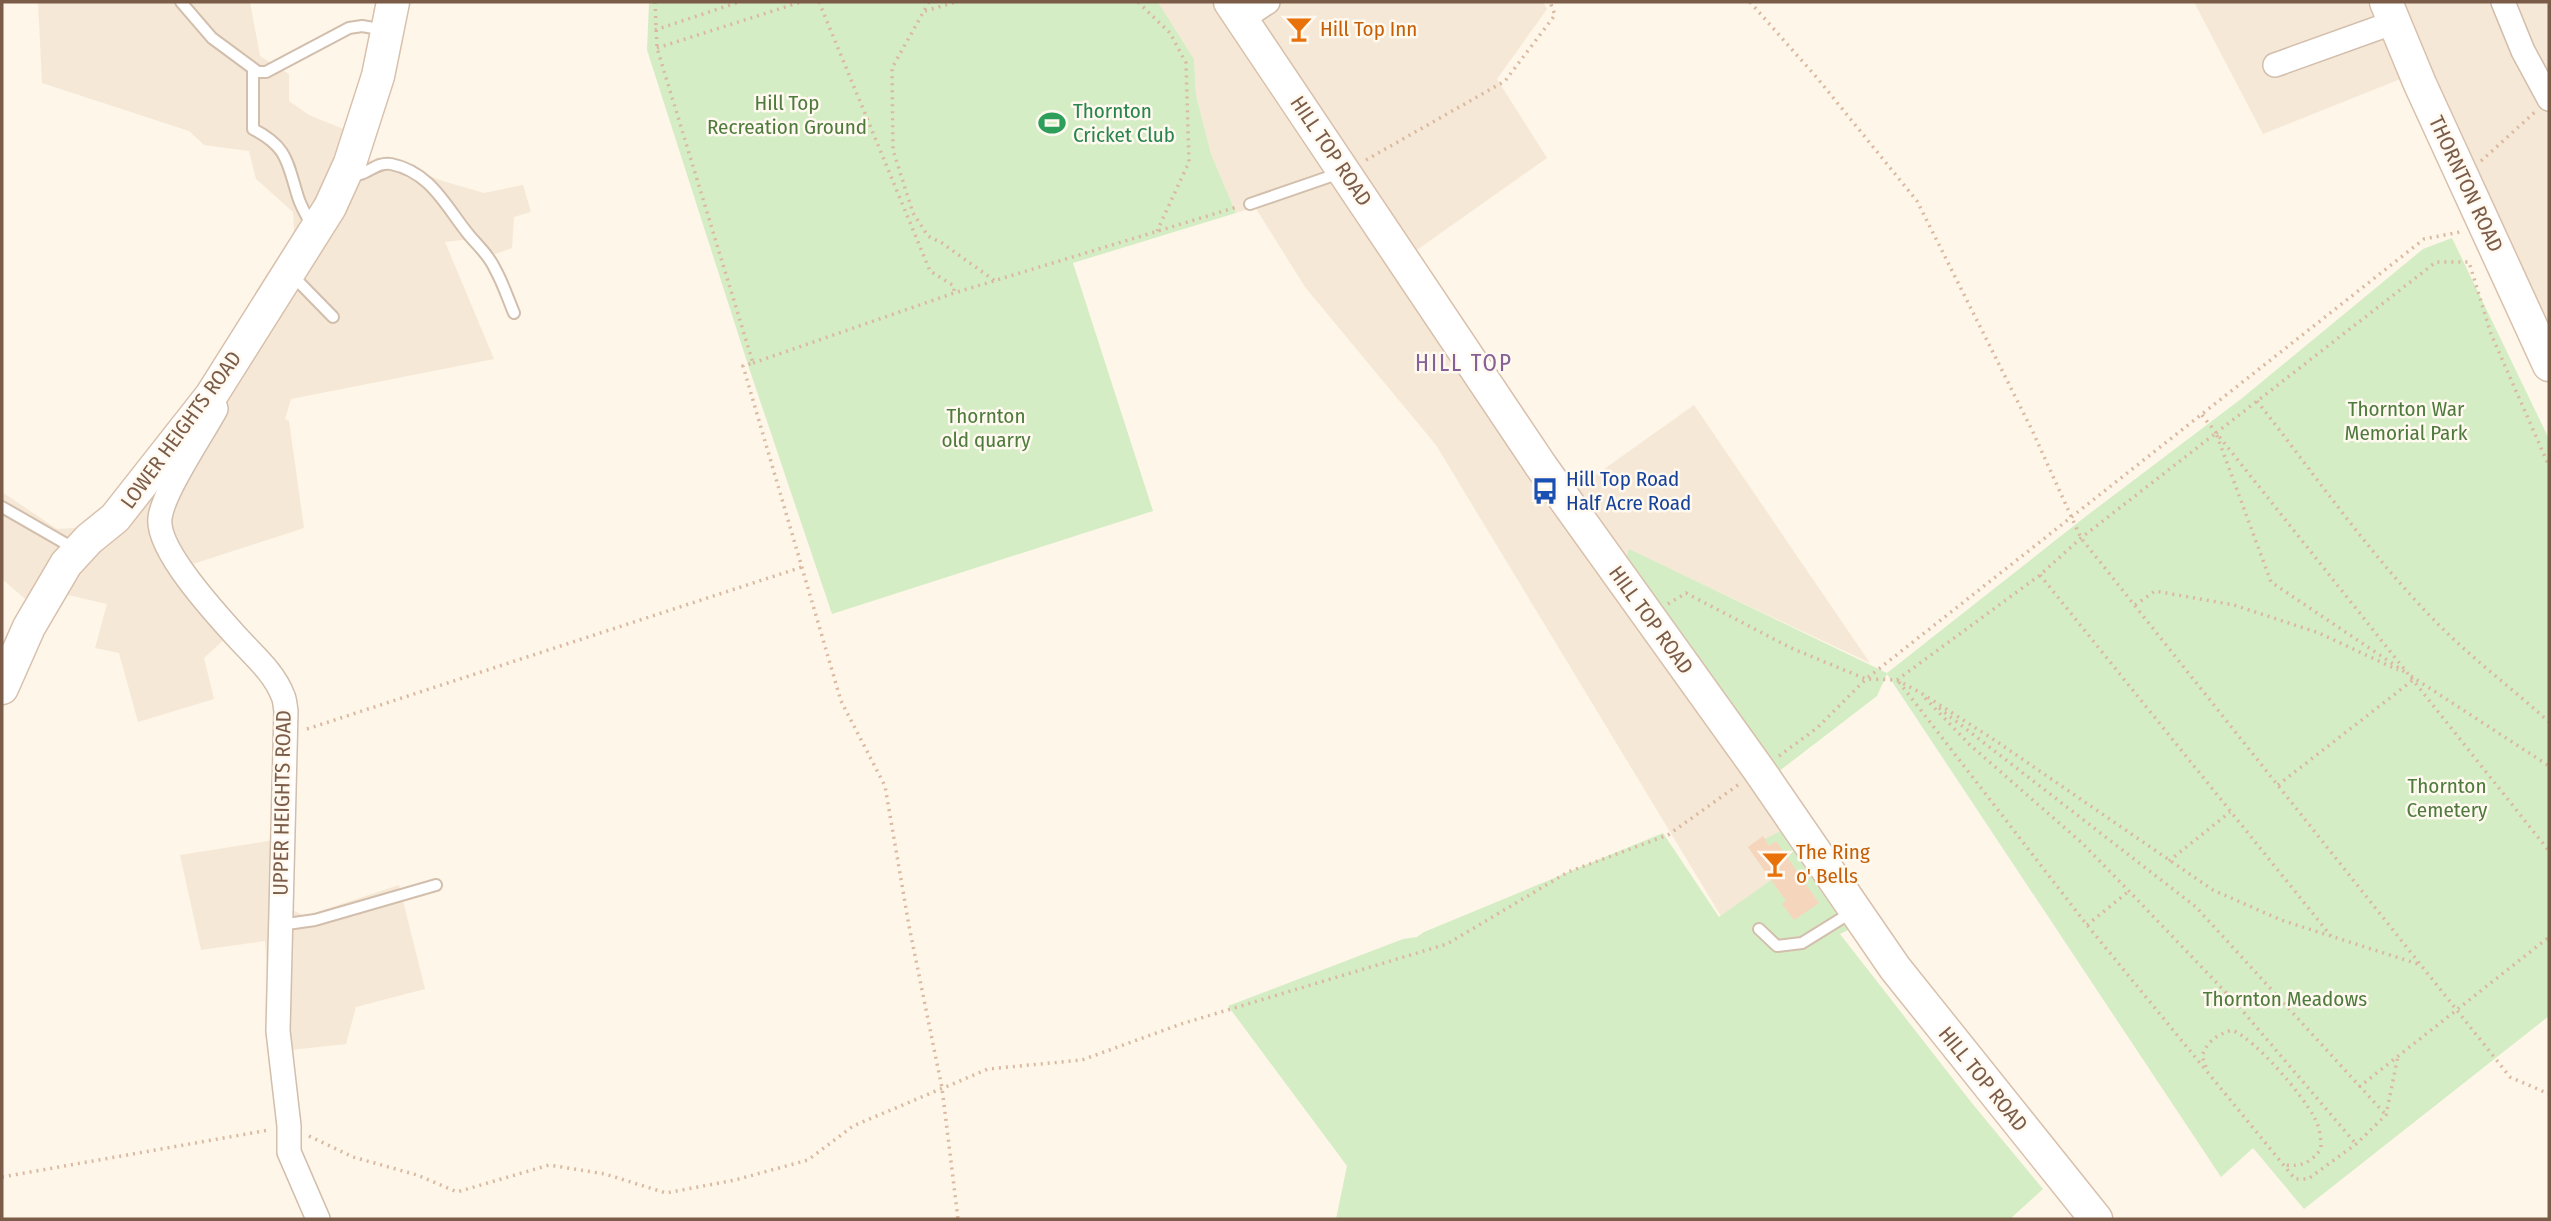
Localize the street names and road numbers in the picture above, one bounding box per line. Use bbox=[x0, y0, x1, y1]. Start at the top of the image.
street label: HILL TOP ROAD bbox=[1285, 91, 1377, 211]
street label: THORNTON ROAD bbox=[2423, 112, 2509, 256]
street label: LOWER HEIGHTS ROAD bbox=[115, 346, 247, 514]
street label: HILL TOP ROAD bbox=[1603, 561, 1699, 679]
street label: UPPER HEIGHTS ROAD bbox=[267, 710, 297, 896]
street label: HILL TOP ROAD bbox=[1933, 1021, 2033, 1137]

